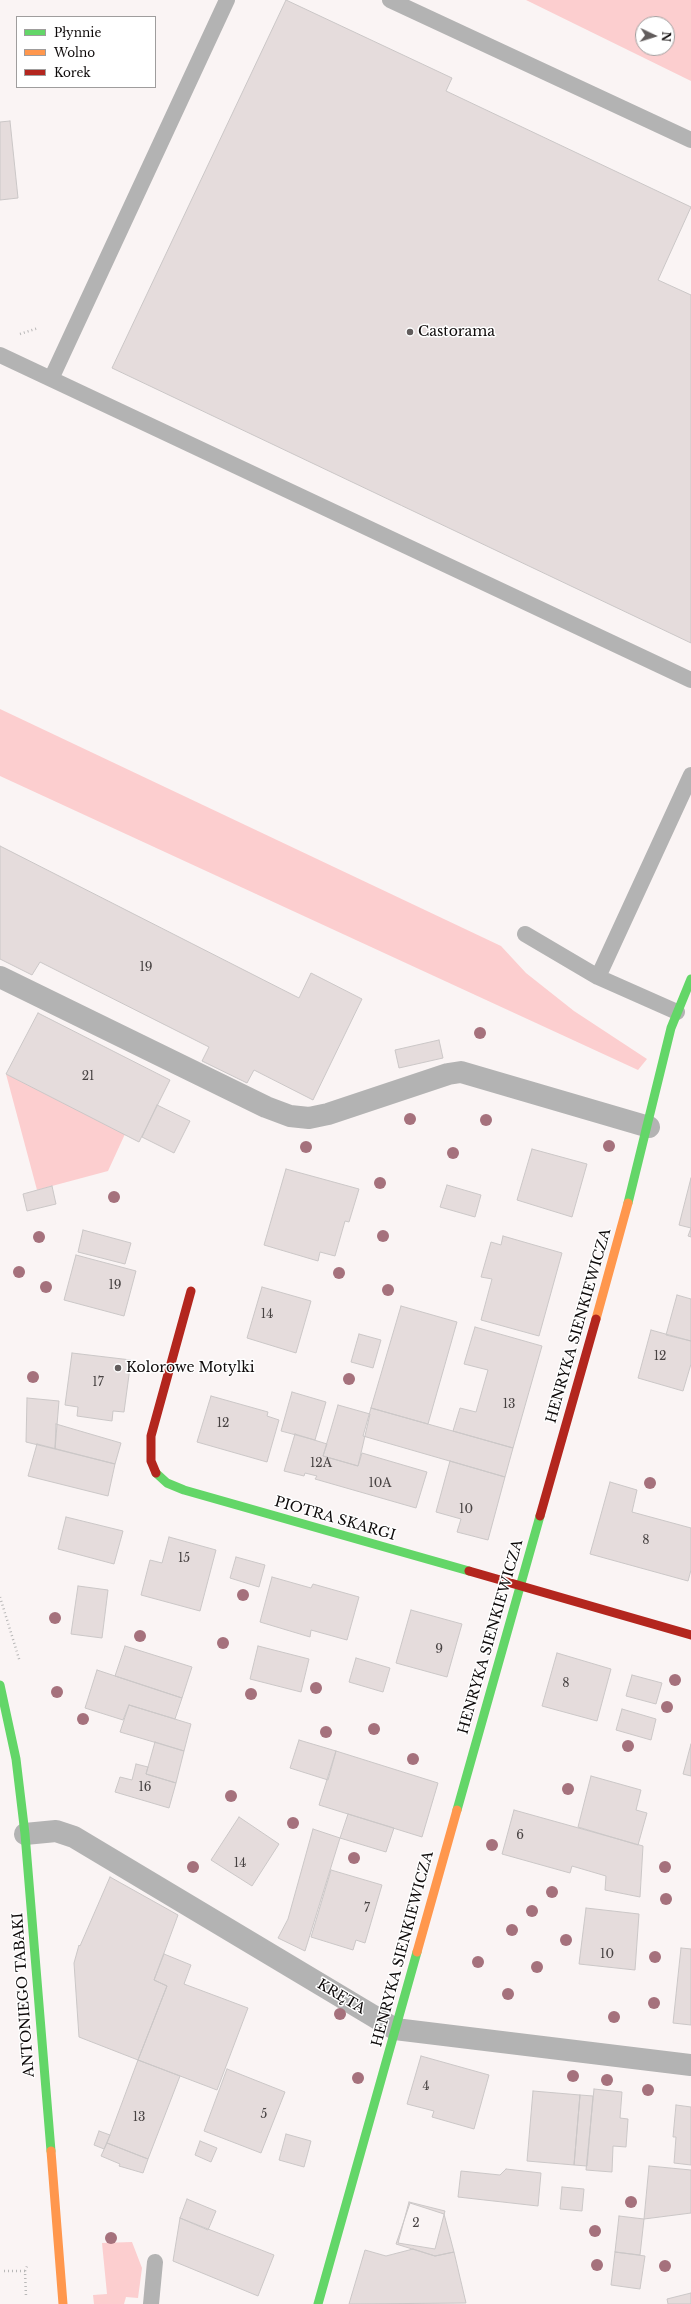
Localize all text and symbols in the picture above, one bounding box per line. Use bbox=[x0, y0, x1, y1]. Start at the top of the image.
legend bbox=[16, 16, 156, 88]
north arrow bbox=[635, 16, 675, 56]
text: Płynnie bbox=[54, 25, 101, 40]
text: N bbox=[659, 31, 673, 42]
text: Wolno bbox=[54, 45, 95, 60]
text: Korek bbox=[54, 65, 91, 80]
place label: Castorama bbox=[418, 324, 495, 340]
marker: Castorama bbox=[405, 327, 415, 337]
house number: 19 bbox=[139, 961, 153, 975]
house number: 21 bbox=[82, 1070, 94, 1084]
street label: HENRYKA SIENKIEWICZA bbox=[543, 1227, 615, 1425]
house number: 19 bbox=[108, 1279, 122, 1293]
house number: 14 bbox=[261, 1308, 273, 1322]
house number: 12 bbox=[654, 1350, 666, 1364]
place label: Kolorowe Motylki bbox=[126, 1360, 255, 1376]
marker: Kolorowe Motylki bbox=[113, 1363, 123, 1373]
house number: 17 bbox=[92, 1376, 104, 1390]
house number: 13 bbox=[503, 1398, 515, 1412]
house number: 12 bbox=[217, 1417, 229, 1431]
house number: 12A bbox=[310, 1457, 332, 1471]
house number: 10A bbox=[369, 1477, 391, 1491]
street label: PIOTRA SKARGI bbox=[273, 1494, 397, 1544]
house number: 10 bbox=[459, 1503, 473, 1517]
house number: 8 bbox=[642, 1534, 650, 1548]
street label: HENRYKA SIENKIEWICZA bbox=[455, 1538, 527, 1736]
house number: 15 bbox=[178, 1552, 190, 1566]
house number: 9 bbox=[435, 1643, 443, 1657]
house number: 8 bbox=[562, 1677, 570, 1691]
house number: 16 bbox=[138, 1781, 152, 1795]
house number: 6 bbox=[516, 1829, 524, 1843]
street label: HENRYKA SIENKIEWICZA bbox=[369, 1849, 437, 2049]
house number: 14 bbox=[234, 1857, 246, 1871]
house number: 7 bbox=[364, 1902, 370, 1916]
street label: ANTONIEGO TABAKI bbox=[10, 1912, 38, 2078]
house number: 10 bbox=[600, 1948, 614, 1962]
street label: KRĘTA bbox=[314, 1976, 368, 2018]
house number: 4 bbox=[422, 2080, 430, 2094]
house number: 5 bbox=[261, 2108, 267, 2122]
house number: 13 bbox=[133, 2111, 145, 2125]
house number: 2 bbox=[412, 2217, 420, 2231]

